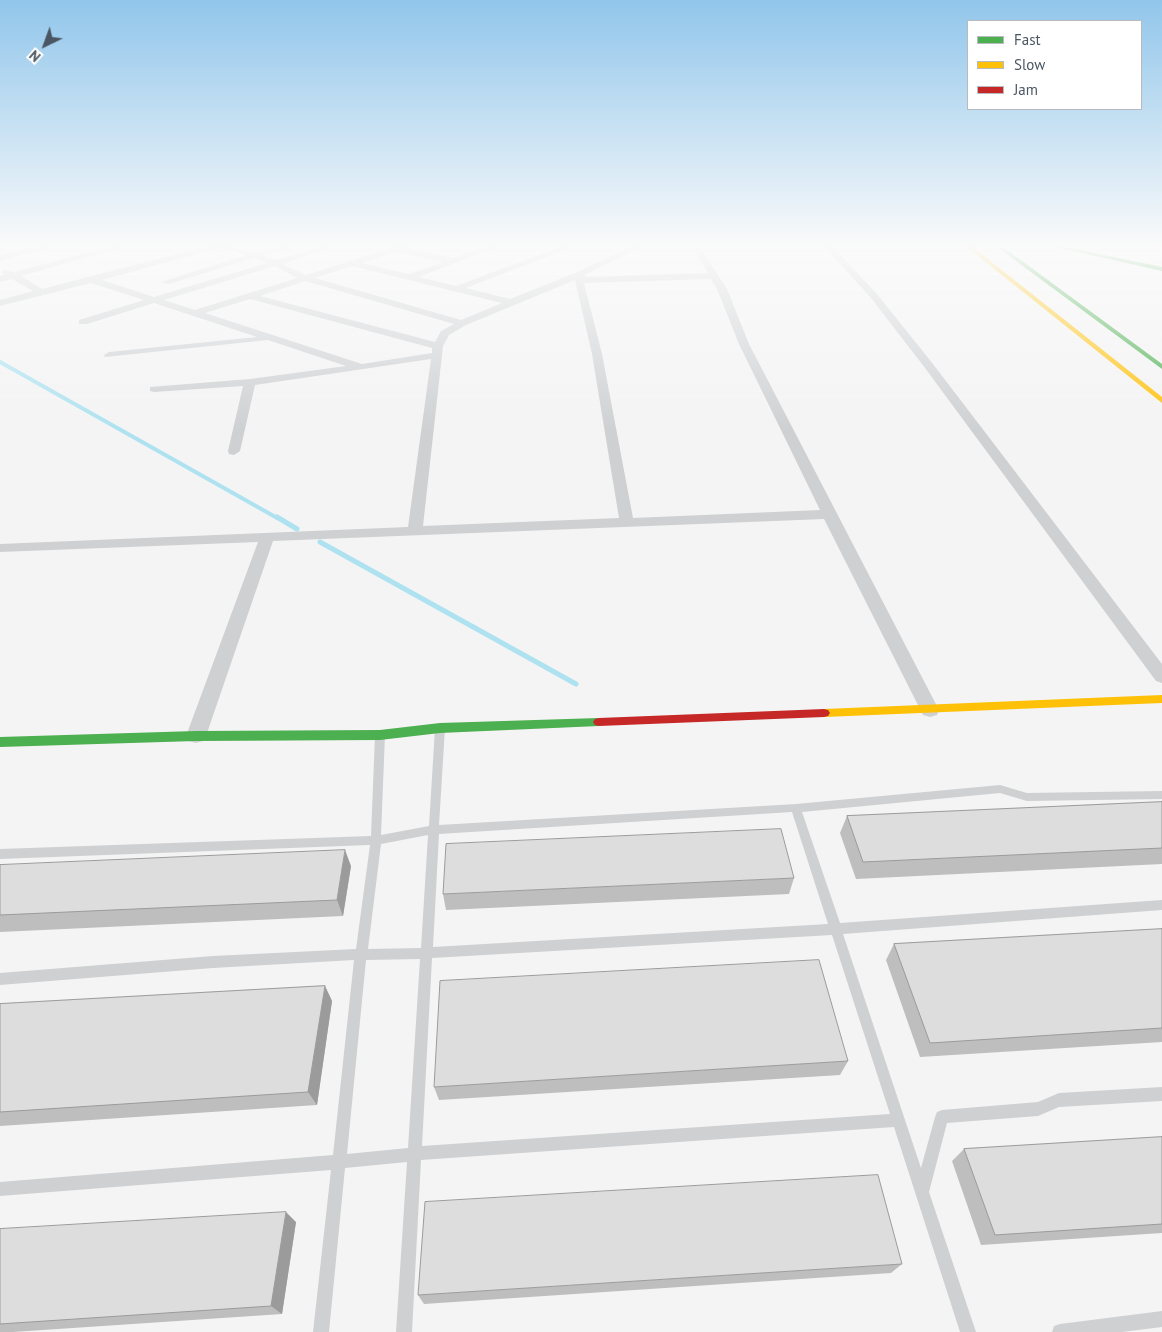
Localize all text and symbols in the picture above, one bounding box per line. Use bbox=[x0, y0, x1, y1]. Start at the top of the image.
north arrow bbox=[20, 20, 70, 70]
legend bbox=[967, 20, 1142, 110]
text: Fast bbox=[1014, 30, 1041, 49]
text: N bbox=[26, 46, 44, 66]
text: Slow bbox=[1014, 55, 1045, 74]
text: Jam bbox=[1014, 80, 1038, 99]

